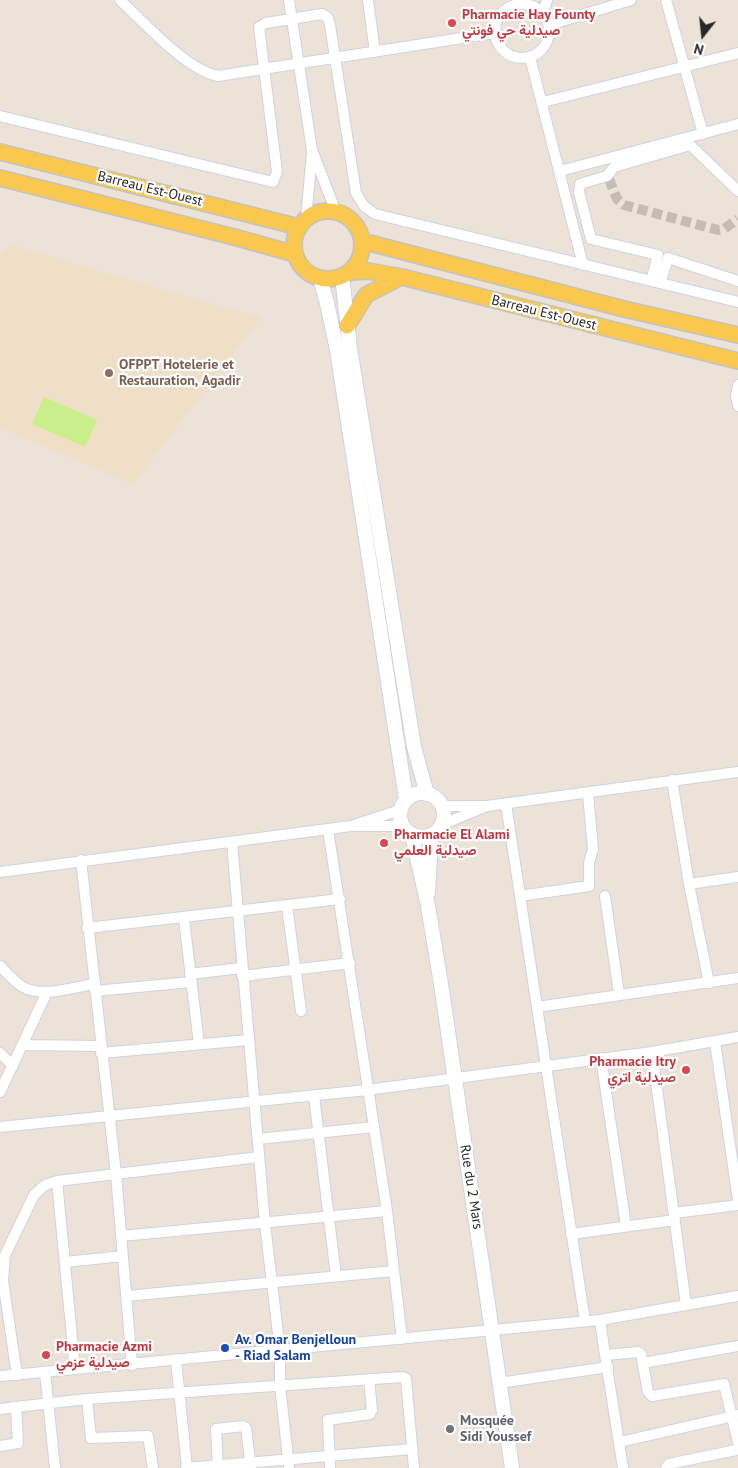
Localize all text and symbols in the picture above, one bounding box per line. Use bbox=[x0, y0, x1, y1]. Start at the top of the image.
place label: Pharmacie Hay Founty صيدلية حي فونتي bbox=[462, 7, 596, 40]
north arrow bbox=[678, 10, 728, 60]
marker: Pharmacie Hay Founty صيدلية حي فونتي bbox=[446, 17, 458, 29]
text: N bbox=[692, 40, 706, 59]
street label: Barreau Est-Ouest bbox=[96, 168, 204, 210]
street label: Barreau Est-Ouest bbox=[490, 292, 598, 334]
place label: OFPPT Hotelerie et Restauration, Agadir bbox=[119, 357, 241, 390]
marker: OFPPT Hotelerie et Restauration, Agadir bbox=[103, 367, 115, 379]
place label: Pharmacie El Alami صيدلية العلمي bbox=[394, 827, 510, 860]
marker: Pharmacie El Alami صيدلية العلمي bbox=[378, 837, 390, 849]
place label: Pharmacie Itry صيدلية اتري bbox=[589, 1054, 676, 1086]
marker: Pharmacie Itry صيدلية اتري bbox=[680, 1064, 692, 1076]
street label: Rue du 2 Mars bbox=[456, 1143, 486, 1231]
place label: Av. Omar Benjelloun - Riad Salam bbox=[235, 1332, 356, 1364]
place label: Pharmacie Azmi صيدلية عزمي bbox=[56, 1339, 152, 1371]
marker: Av. Omar Benjelloun - Riad Salam bbox=[219, 1342, 231, 1354]
marker: Pharmacie Azmi صيدلية عزمي bbox=[40, 1349, 52, 1361]
place label: Mosquée Sidi Youssef bbox=[460, 1413, 531, 1445]
marker: Mosquée Sidi Youssef bbox=[444, 1423, 456, 1435]

